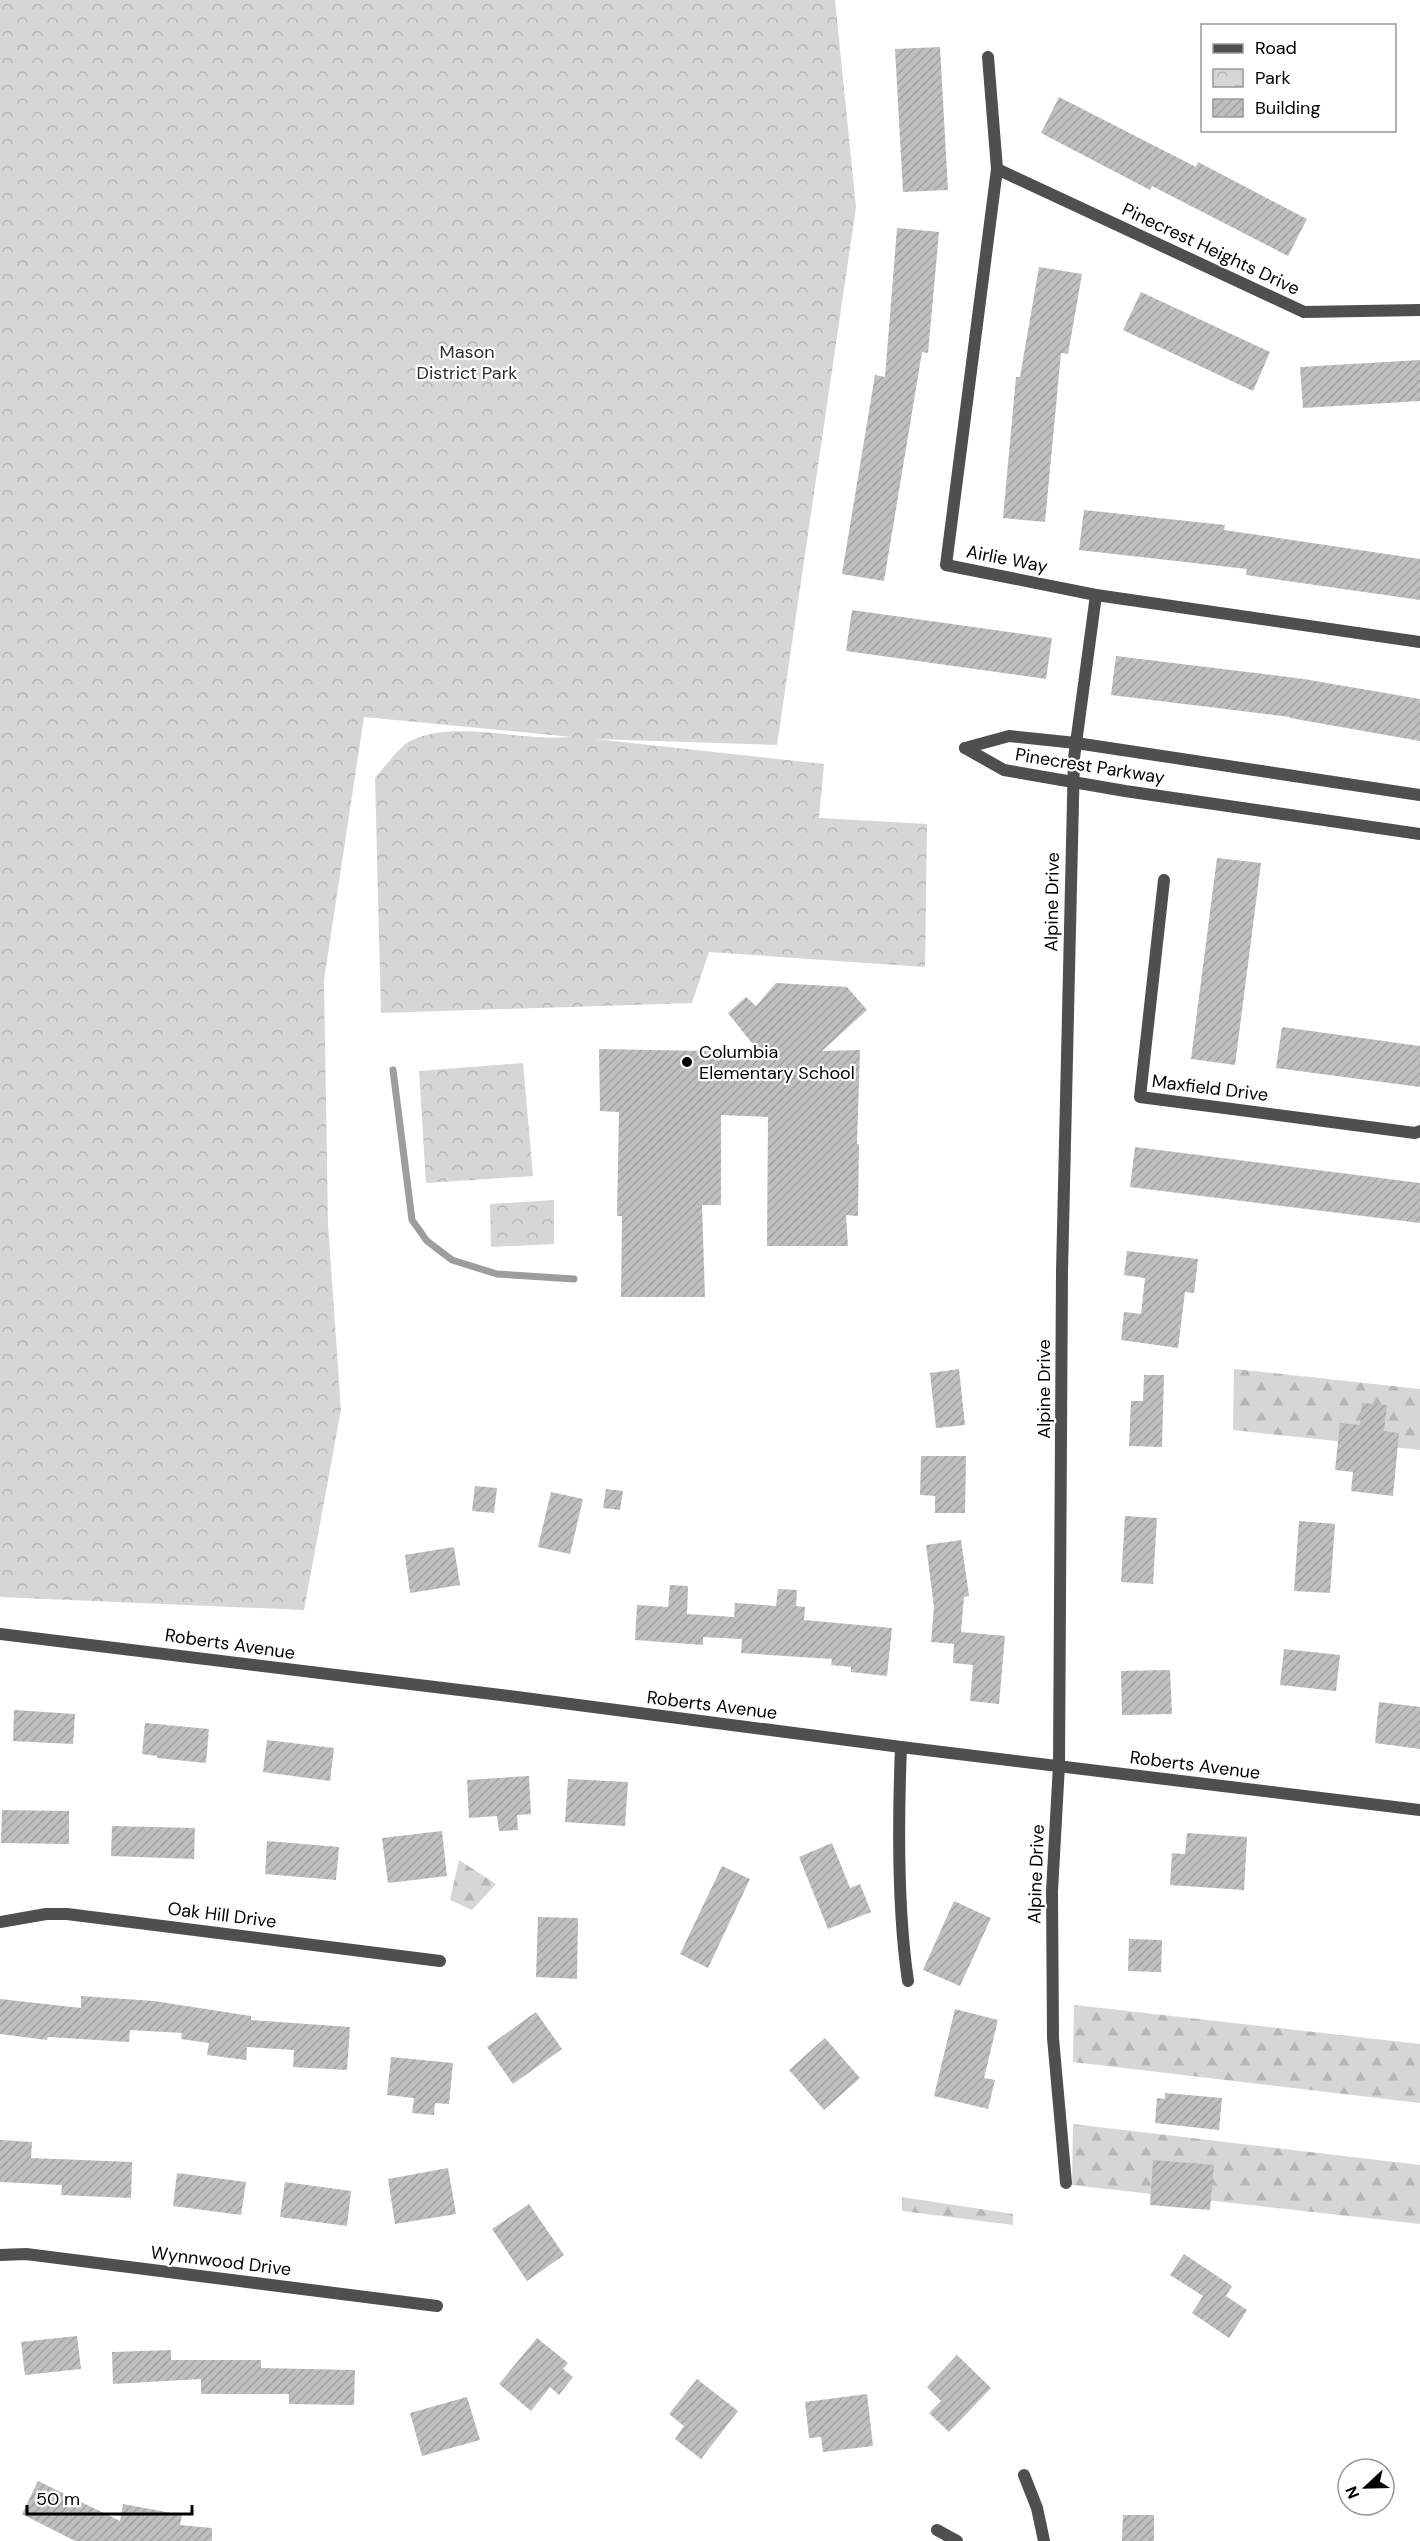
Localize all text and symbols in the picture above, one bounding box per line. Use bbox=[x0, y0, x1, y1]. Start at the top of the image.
legend bbox=[1201, 24, 1396, 132]
text: Road bbox=[1255, 36, 1297, 60]
text: Park bbox=[1255, 66, 1291, 90]
text: Building bbox=[1255, 96, 1320, 120]
street label: Pinecrest Heights Drive bbox=[1118, 197, 1304, 301]
park label: Mason District Park bbox=[417, 340, 517, 385]
street label: Airlie Way bbox=[964, 539, 1050, 579]
street label: Pinecrest Parkway bbox=[1013, 742, 1167, 790]
street label: Alpine Drive bbox=[1039, 852, 1065, 952]
place label: Columbia Elementary School bbox=[699, 1040, 855, 1085]
marker: Columbia Elementary School bbox=[680, 1055, 694, 1069]
street label: Maxfield Drive bbox=[1151, 1069, 1269, 1107]
street label: Alpine Drive bbox=[1032, 1339, 1056, 1439]
street label: Roberts Avenue bbox=[163, 1623, 297, 1665]
street label: Roberts Avenue bbox=[646, 1685, 778, 1725]
street label: Roberts Avenue bbox=[1129, 1745, 1261, 1785]
street label: Alpine Drive bbox=[1022, 1824, 1050, 1924]
street label: Oak Hill Drive bbox=[166, 1896, 278, 1934]
street label: Wynnwood Drive bbox=[149, 2240, 293, 2282]
north arrow bbox=[1336, 2457, 1396, 2517]
scale bar bbox=[27, 2478, 192, 2516]
text: N bbox=[1341, 2483, 1364, 2502]
text: 50 m bbox=[36, 2487, 80, 2511]

